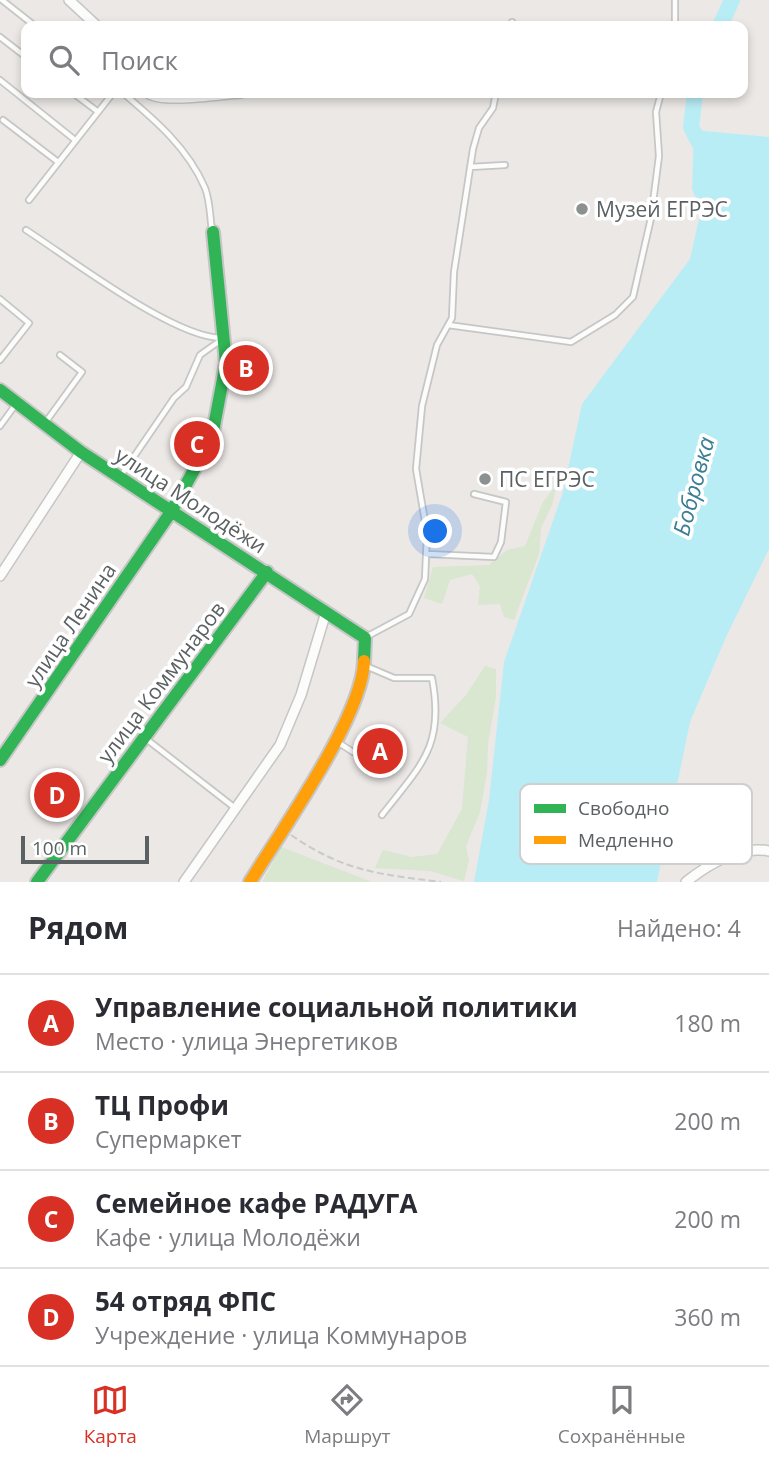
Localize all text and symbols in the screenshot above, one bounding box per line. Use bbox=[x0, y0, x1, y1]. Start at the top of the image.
search box bbox=[21, 21, 748, 98]
icon: search bbox=[45, 41, 83, 79]
text: Поиск bbox=[101, 42, 178, 78]
place label: Музей ЕГРЭС bbox=[596, 195, 728, 223]
marker: Музей ЕГРЭС bbox=[574, 201, 590, 217]
pin: B bbox=[223, 342, 269, 394]
pin: C bbox=[174, 418, 220, 470]
water label: Бобровка bbox=[664, 433, 722, 539]
street label: улица Молодёжи bbox=[110, 441, 272, 559]
place label: ПС ЕГРЭС bbox=[499, 465, 595, 493]
marker: ПС ЕГРЭС bbox=[477, 471, 493, 487]
your location bbox=[418, 514, 452, 548]
street label: улица Ленина bbox=[18, 557, 122, 693]
street label: улица Коммунаров bbox=[91, 596, 231, 768]
pin: A bbox=[357, 725, 403, 777]
pin: D bbox=[34, 769, 80, 821]
legend bbox=[520, 784, 752, 864]
text: Свободно bbox=[578, 795, 669, 821]
text: Медленно bbox=[578, 827, 674, 853]
scale bar bbox=[21, 833, 149, 865]
text: 100 m bbox=[32, 835, 87, 861]
text: Рядом bbox=[28, 907, 128, 948]
text: Найдено: 4 bbox=[617, 912, 741, 944]
text: Управление социальной политики bbox=[95, 989, 578, 1025]
text: A bbox=[43, 1007, 59, 1039]
text: 180 m bbox=[674, 1007, 741, 1039]
text: Место · улица Энергетиков bbox=[95, 1025, 398, 1057]
text: ТЦ Профи bbox=[95, 1087, 229, 1123]
text: B bbox=[43, 1105, 59, 1137]
text: 200 m bbox=[674, 1105, 741, 1137]
text: Супермаркет bbox=[95, 1123, 242, 1155]
text: Семейное кафе РАДУГА bbox=[95, 1185, 417, 1221]
text: C bbox=[44, 1203, 58, 1235]
text: 200 m bbox=[674, 1203, 741, 1235]
text: Кафе · улица Молодёжи bbox=[95, 1221, 361, 1253]
text: 54 отряд ФПС bbox=[95, 1283, 276, 1319]
text: D bbox=[42, 1301, 60, 1333]
text: 360 m bbox=[674, 1301, 741, 1333]
text: Учреждение · улица Коммунаров bbox=[95, 1319, 467, 1351]
tab: Карта bbox=[84, 1381, 137, 1449]
tab: Маршрут bbox=[304, 1381, 390, 1449]
tab: Сохранённые bbox=[558, 1381, 685, 1449]

